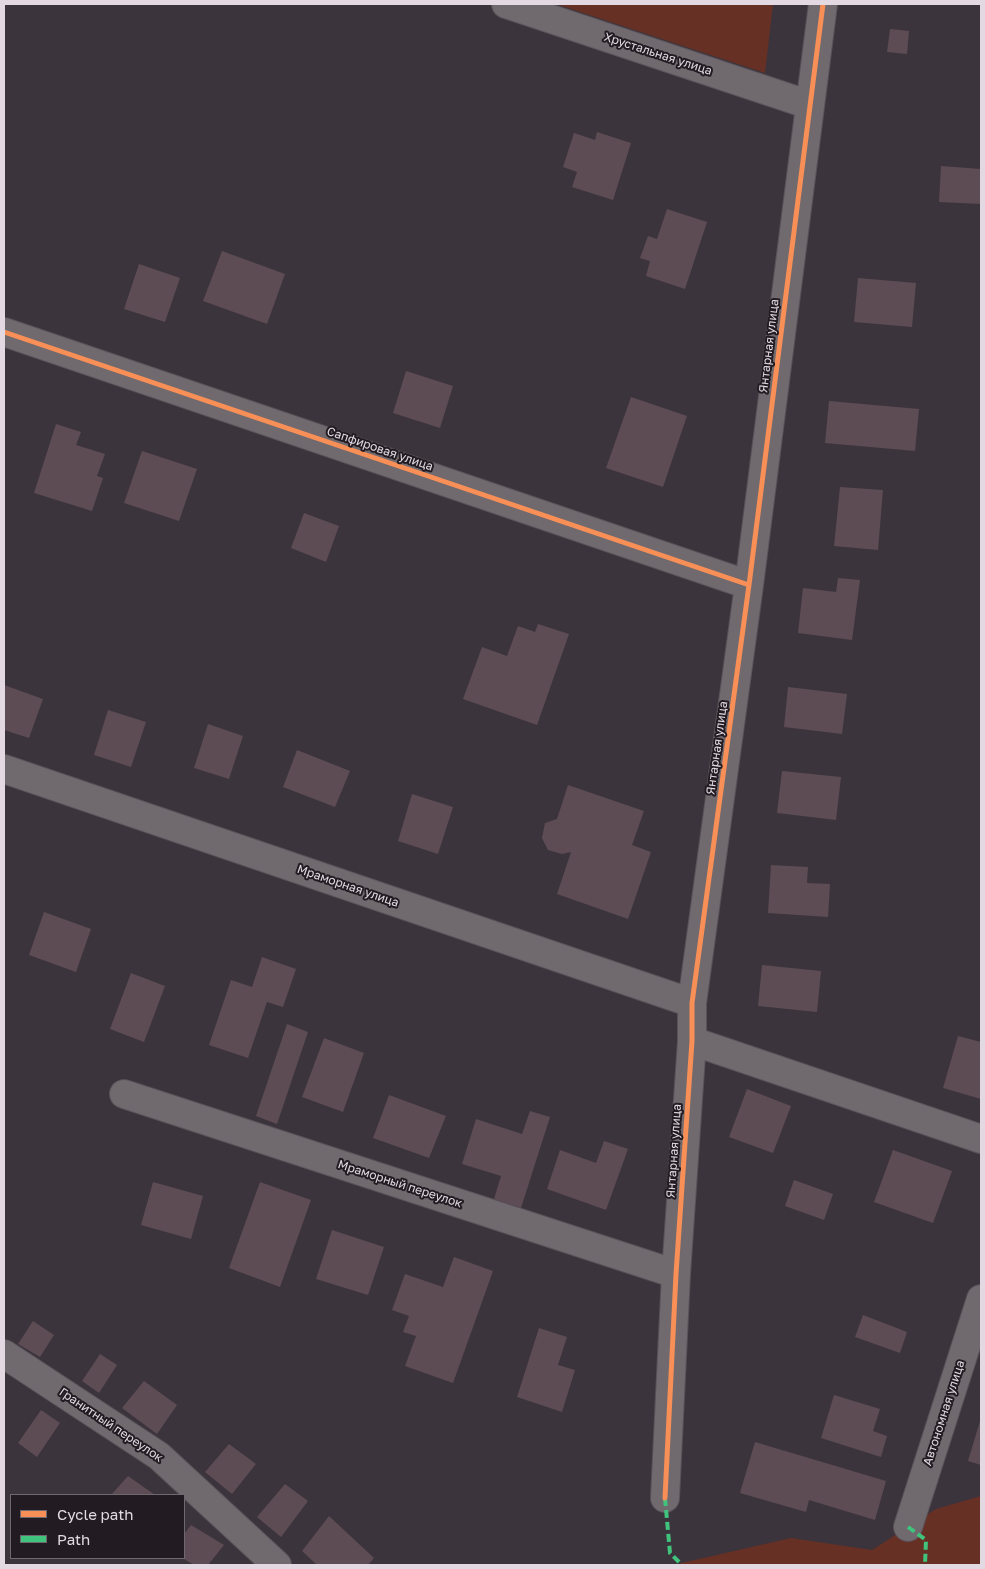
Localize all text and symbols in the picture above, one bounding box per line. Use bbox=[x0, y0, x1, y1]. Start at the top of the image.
street label: Хрустальная улица bbox=[602, 30, 714, 78]
street label: Янтарная улица bbox=[756, 298, 782, 394]
street label: Сапфировая улица bbox=[325, 424, 435, 474]
street label: Янтарная улица bbox=[703, 700, 731, 796]
street label: Мраморная улица bbox=[295, 862, 401, 910]
street label: Янтарная улица bbox=[664, 1103, 684, 1199]
street label: Мраморный переулок bbox=[336, 1157, 464, 1211]
street label: Автономная улица bbox=[920, 1359, 968, 1467]
street label: Гранитный переулок bbox=[56, 1385, 166, 1465]
legend bbox=[10, 1494, 185, 1559]
text: Cycle path bbox=[57, 1505, 133, 1523]
text: Path bbox=[57, 1530, 90, 1548]

